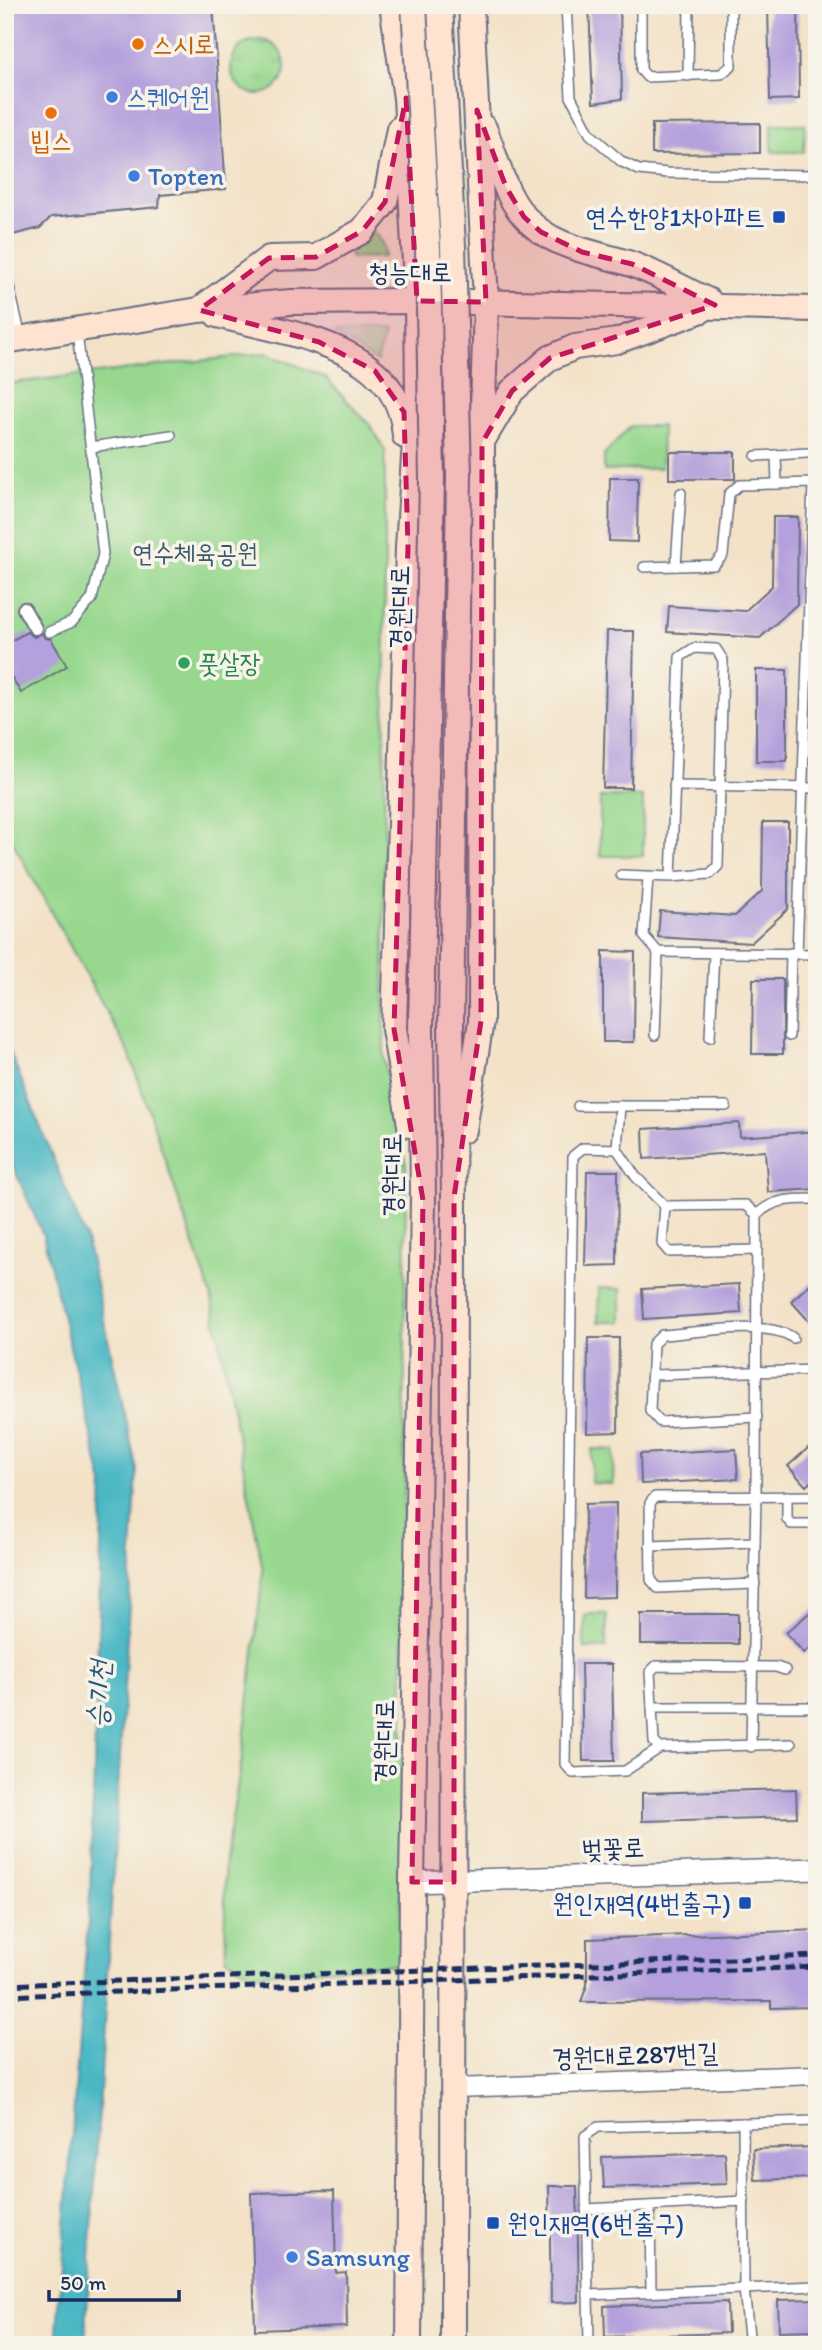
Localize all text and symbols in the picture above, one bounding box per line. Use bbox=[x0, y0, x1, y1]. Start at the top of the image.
place label: 스시로 bbox=[152, 28, 215, 60]
marker: 스시로 bbox=[130, 36, 146, 52]
place label: 스퀘어원 bbox=[126, 81, 210, 113]
marker: 스퀘어원 bbox=[104, 89, 120, 105]
marker: 빕스 bbox=[43, 105, 59, 121]
place label: 빕스 bbox=[30, 124, 72, 156]
place label: Topten bbox=[148, 160, 224, 192]
marker: Topten bbox=[126, 168, 142, 184]
place label: 연수한양1차아파트 bbox=[586, 201, 765, 233]
marker: 연수한양1차아파트 bbox=[771, 209, 787, 225]
street label: 청능대로 bbox=[368, 256, 452, 288]
park label: 연수체육공원 bbox=[132, 537, 258, 569]
street label: 경원대로 bbox=[382, 565, 416, 649]
place label: 풋살장 bbox=[198, 647, 261, 679]
marker: 풋살장 bbox=[176, 655, 192, 671]
street label: 경원대로 bbox=[376, 1133, 408, 1217]
water label: 승기천 bbox=[79, 1657, 117, 1729]
street label: 경원대로 bbox=[367, 1699, 401, 1783]
street label: 벚꽃로 bbox=[581, 1831, 645, 1865]
place label: 원인재역(4번출구) bbox=[552, 1887, 731, 1919]
marker: 원인재역(4번출구) bbox=[737, 1895, 753, 1911]
street label: 경원대로287번길 bbox=[551, 2036, 719, 2074]
place label: 원인재역(6번출구) bbox=[507, 2207, 684, 2239]
marker: 원인재역(6번출구) bbox=[485, 2215, 501, 2231]
place label: Samsung bbox=[306, 2241, 411, 2273]
marker: Samsung bbox=[284, 2249, 300, 2265]
scale bar bbox=[49, 2259, 178, 2303]
text: 50 m bbox=[60, 2270, 107, 2295]

